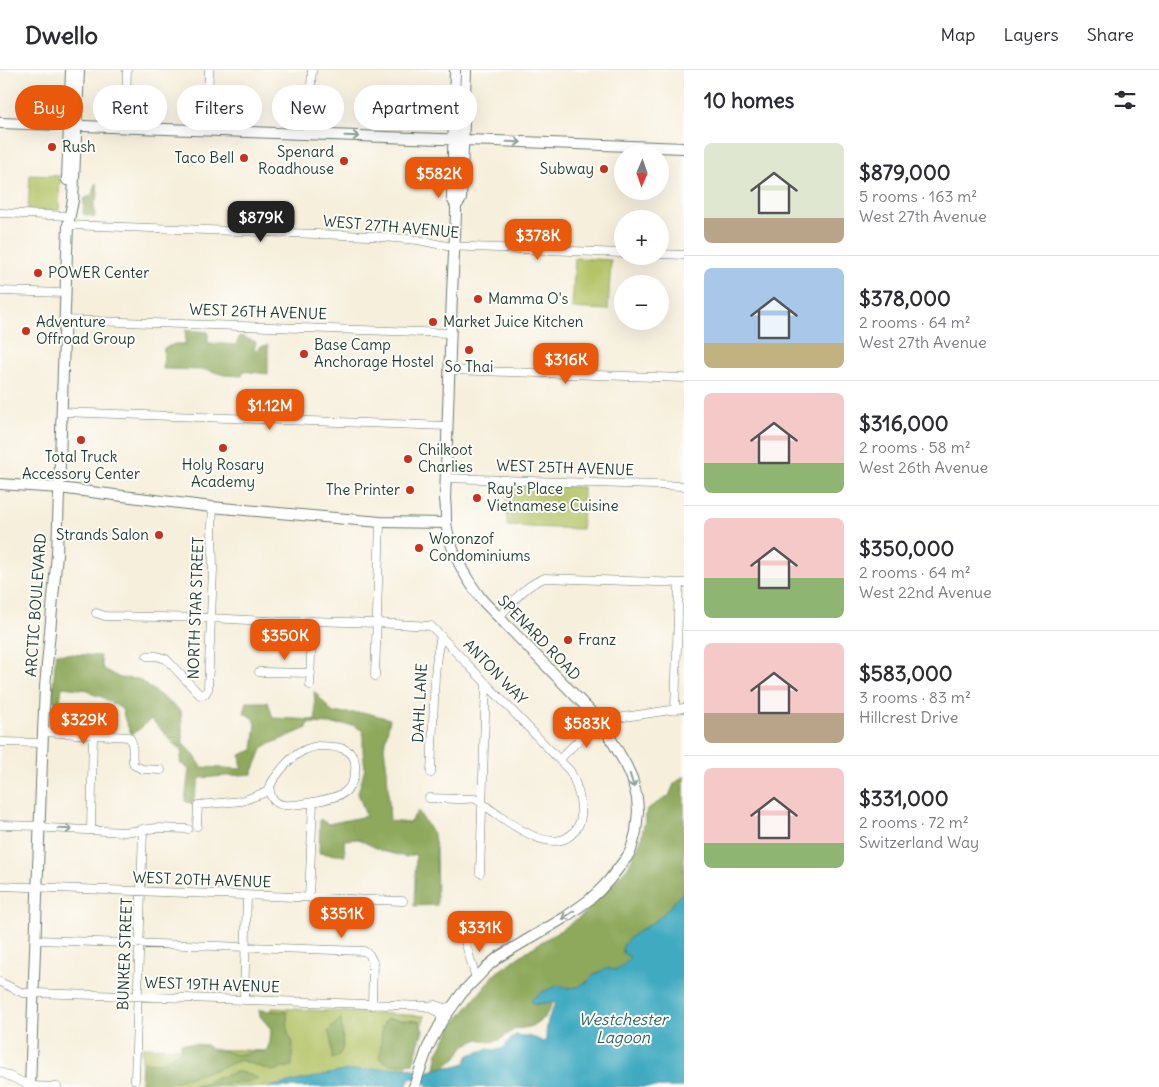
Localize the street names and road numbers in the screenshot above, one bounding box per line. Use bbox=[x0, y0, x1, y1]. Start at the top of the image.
street label: WEST 27TH AVENUE bbox=[322, 211, 460, 242]
street label: WEST 26TH AVENUE bbox=[189, 300, 327, 323]
street label: WEST 25TH AVENUE bbox=[496, 456, 634, 479]
street label: ARCTIC BOULEVARD bbox=[21, 532, 50, 677]
street label: NORTH STAR STREET bbox=[184, 536, 207, 680]
street label: SPENARD ROAD bbox=[494, 591, 585, 684]
street label: ANTON WAY bbox=[460, 635, 532, 709]
street label: DAHL LANE bbox=[408, 662, 431, 743]
street label: WEST 20TH AVENUE bbox=[132, 868, 272, 891]
street label: BUNKER STREET bbox=[113, 897, 136, 1011]
street label: WEST 19TH AVENUE bbox=[144, 973, 280, 996]

